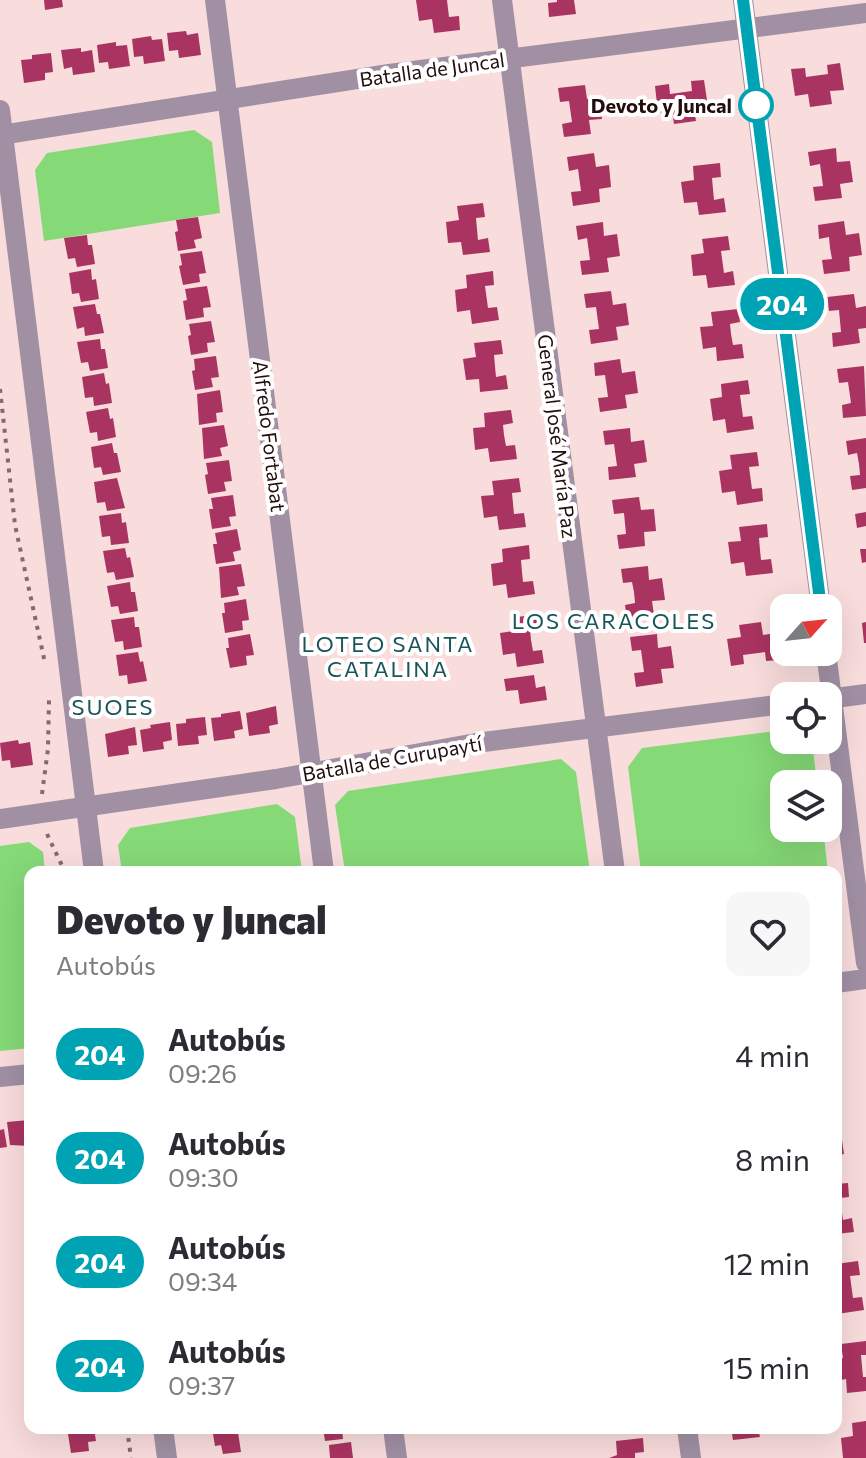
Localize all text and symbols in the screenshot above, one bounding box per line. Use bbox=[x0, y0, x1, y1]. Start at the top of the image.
street label: Batalla de Juncal bbox=[358, 47, 506, 91]
marker: Devoto y Juncal bbox=[739, 88, 773, 122]
place label: Devoto y Juncal bbox=[591, 93, 732, 117]
line badge: 204 bbox=[736, 278, 828, 330]
text: 204 bbox=[756, 287, 808, 321]
street label: General José María Paz bbox=[534, 333, 582, 539]
street label: Alfredo Fortabat bbox=[249, 359, 291, 513]
north arrow bbox=[770, 594, 842, 666]
map controls bbox=[770, 594, 842, 842]
district label: LOS CARACOLES bbox=[512, 607, 716, 634]
district label: LOTEO SANTA CATALINA bbox=[302, 630, 474, 682]
button: locate bbox=[770, 682, 842, 754]
district label: SUOES bbox=[72, 693, 154, 720]
street label: Batalla de Curupaytí bbox=[300, 730, 485, 786]
button: layers bbox=[770, 770, 842, 842]
button: heart bbox=[726, 892, 810, 976]
text: Devoto y Juncal bbox=[56, 895, 327, 942]
text: Autobús bbox=[56, 949, 156, 980]
text: Autobús bbox=[168, 1020, 286, 1057]
text: 4 min bbox=[735, 1036, 810, 1073]
text: 204 bbox=[74, 1037, 126, 1071]
text: 09:26 bbox=[168, 1057, 237, 1088]
text: Autobús bbox=[168, 1124, 286, 1161]
text: 8 min bbox=[735, 1140, 810, 1177]
text: 204 bbox=[74, 1141, 126, 1175]
text: 09:30 bbox=[168, 1161, 239, 1192]
text: Autobús bbox=[168, 1228, 286, 1265]
text: 12 min bbox=[724, 1244, 810, 1281]
text: 204 bbox=[74, 1245, 126, 1279]
text: 09:34 bbox=[168, 1265, 237, 1296]
text: Autobús bbox=[168, 1332, 286, 1369]
text: 15 min bbox=[723, 1348, 810, 1385]
text: 204 bbox=[74, 1349, 126, 1383]
text: 09:37 bbox=[168, 1369, 235, 1400]

